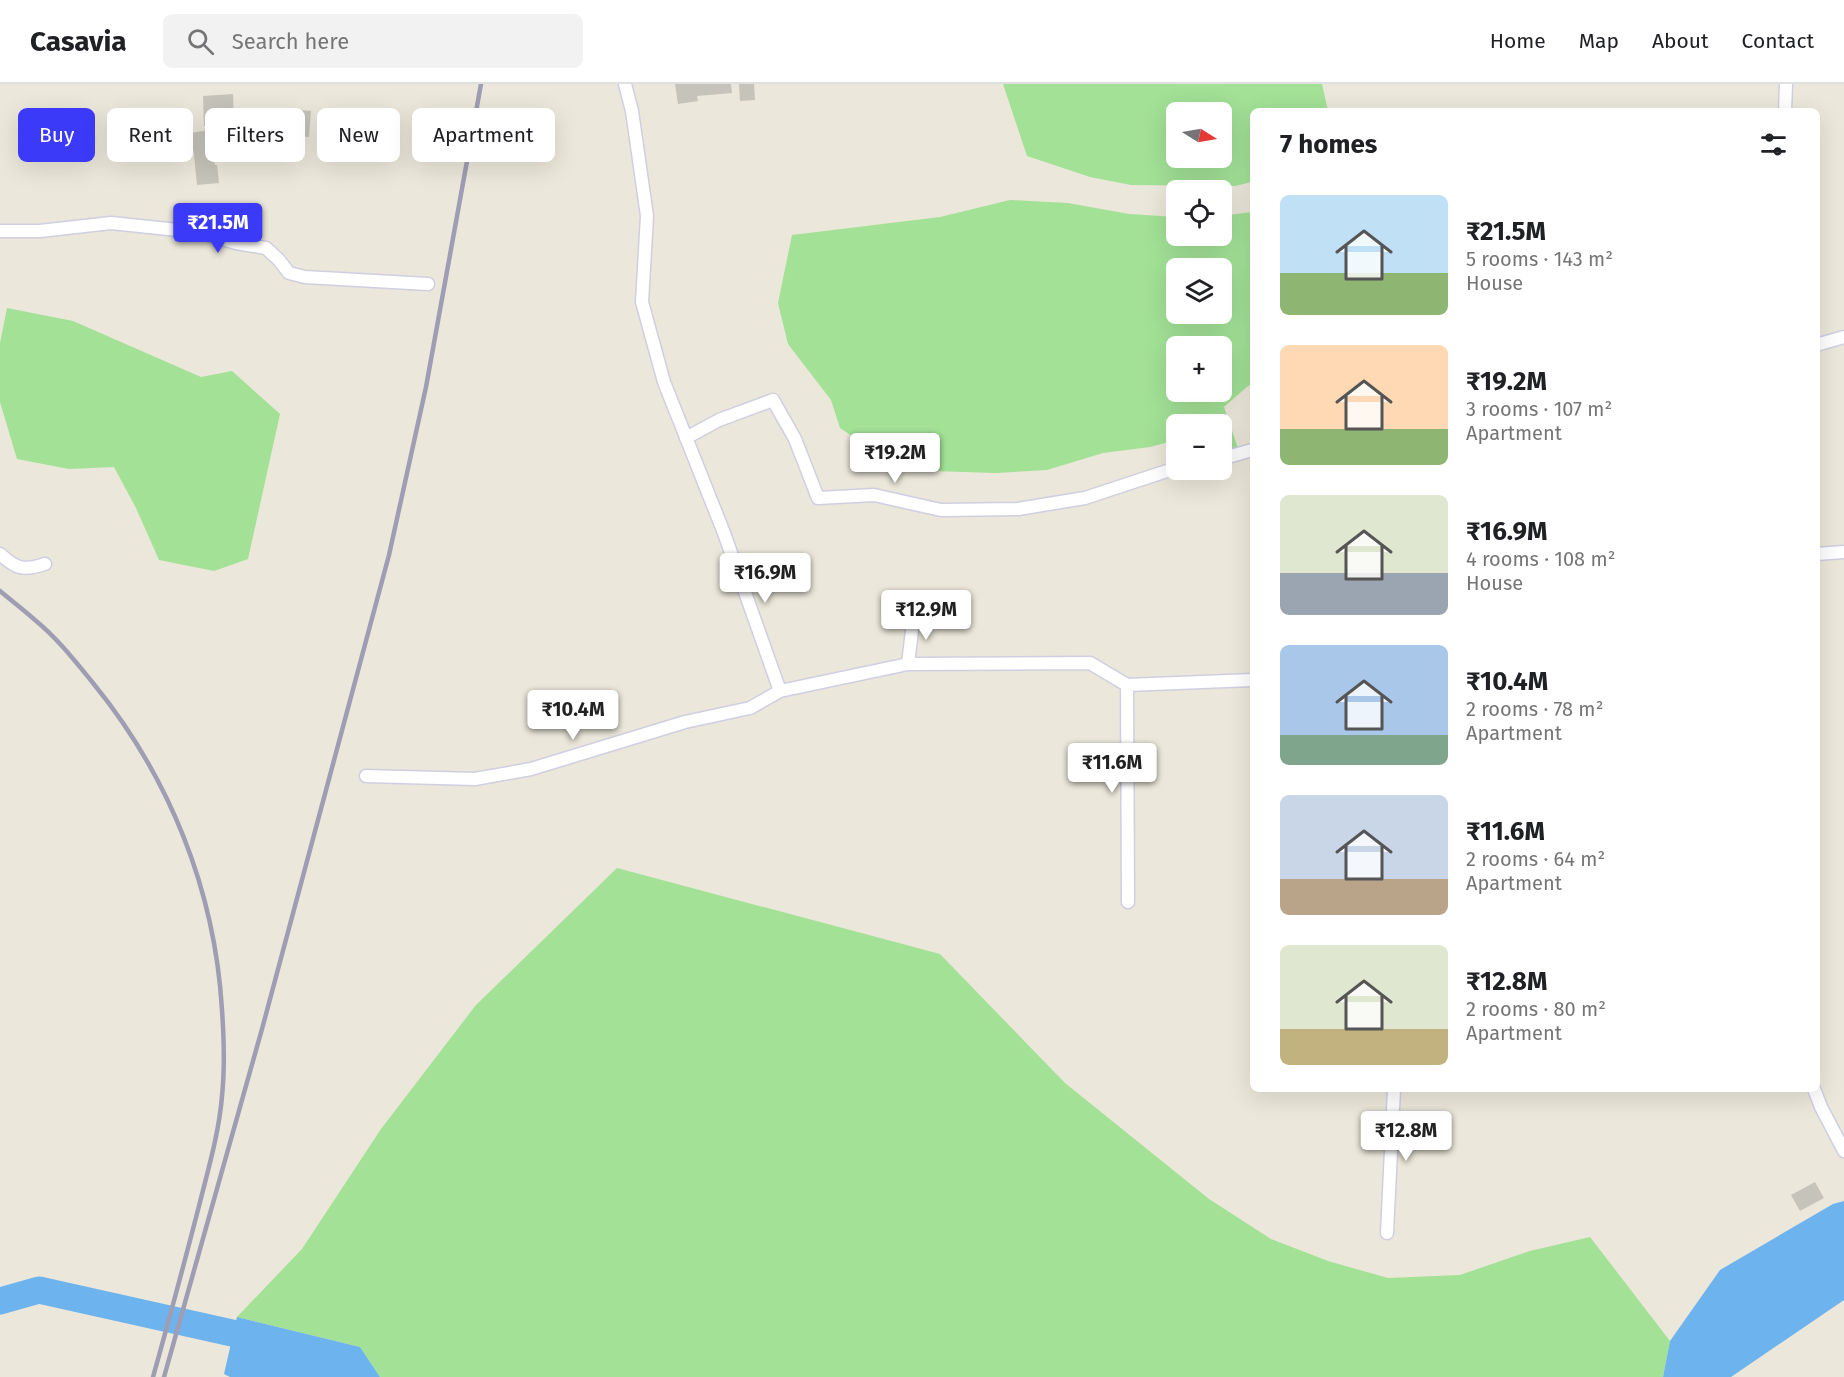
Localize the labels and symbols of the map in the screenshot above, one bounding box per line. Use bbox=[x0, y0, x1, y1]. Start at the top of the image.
north arrow bbox=[1166, 102, 1232, 168]
pin: ₹21.5M bbox=[169, 203, 267, 254]
pin: ₹19.2M bbox=[846, 433, 944, 484]
pin: ₹16.9M bbox=[716, 553, 814, 604]
pin: ₹12.9M bbox=[877, 590, 975, 641]
pin: ₹10.4M bbox=[524, 690, 622, 741]
pin: ₹11.6M bbox=[1063, 743, 1161, 794]
pin: ₹12.8M bbox=[1357, 1111, 1455, 1162]

